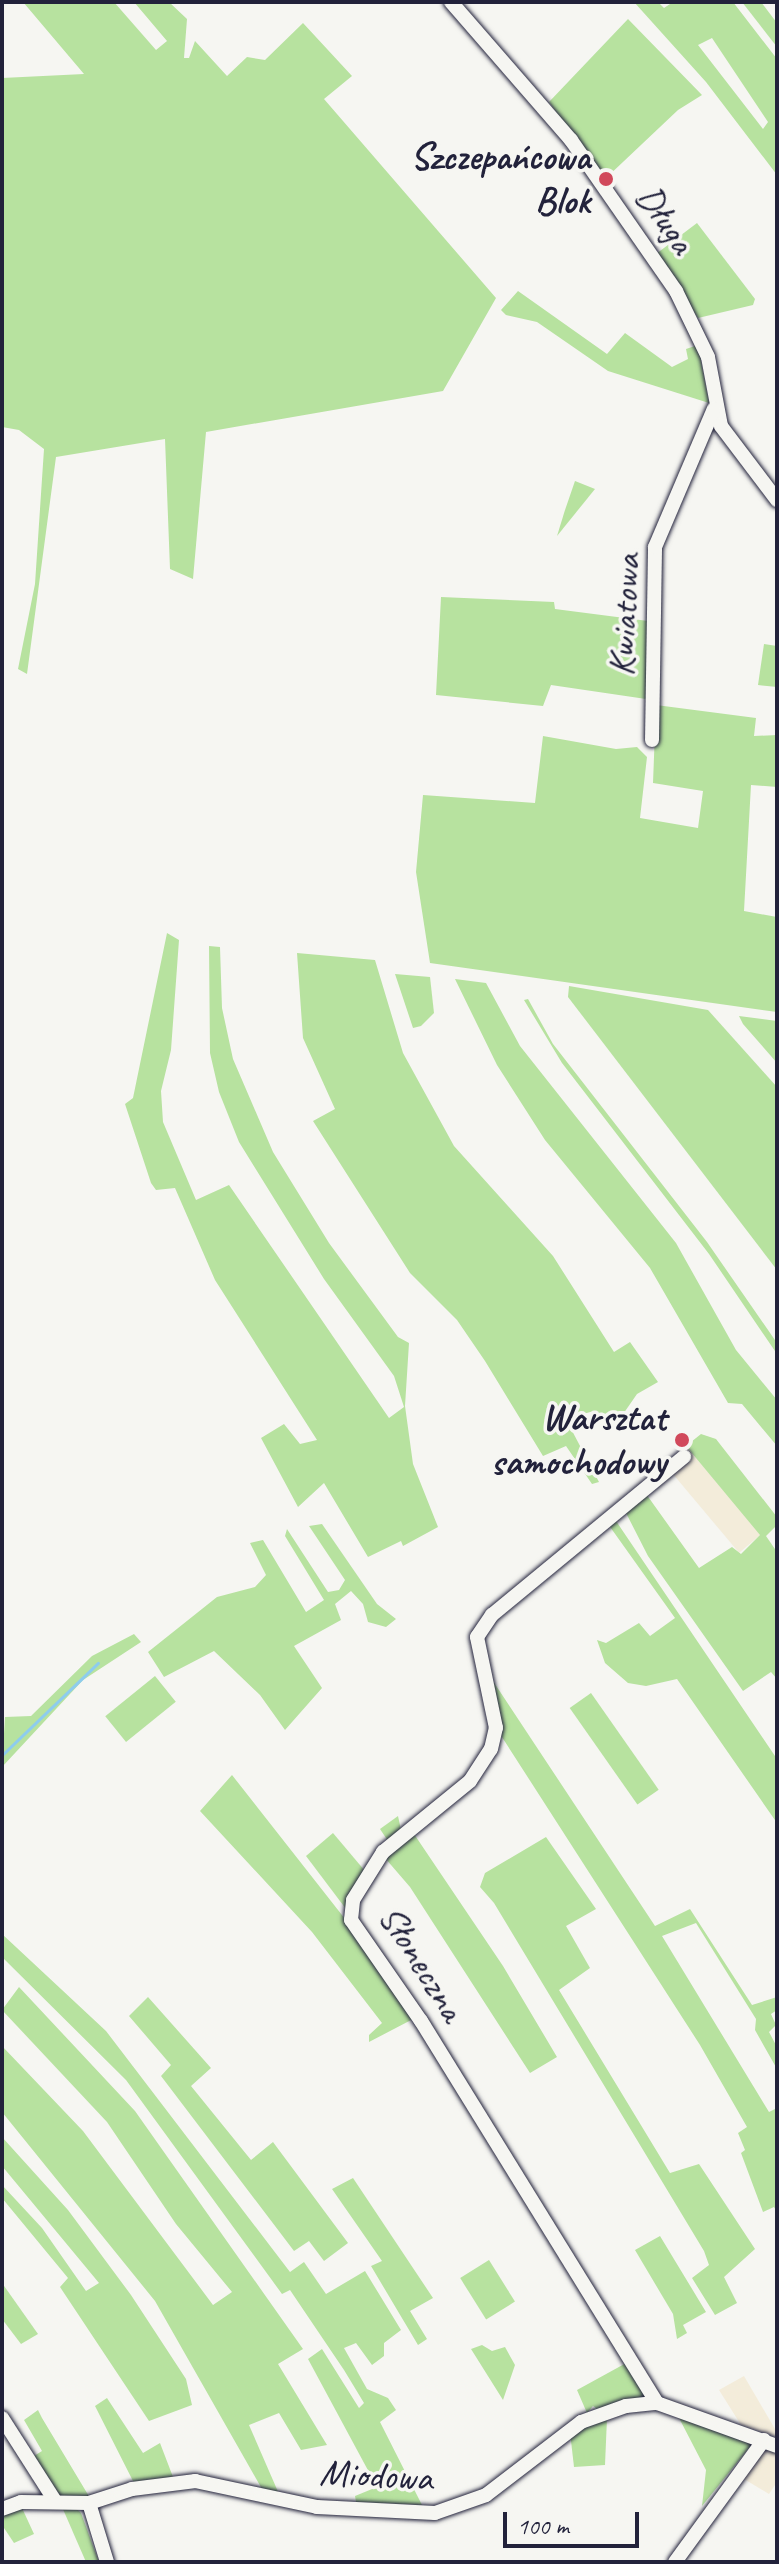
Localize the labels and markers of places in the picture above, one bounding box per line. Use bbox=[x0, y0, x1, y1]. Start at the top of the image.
place label: Szczepańcowa Blok bbox=[410, 134, 590, 224]
marker: Szczepańcowa Blok bbox=[597, 170, 615, 188]
place label: Warsztat samochodowy bbox=[491, 1395, 666, 1484]
marker: Warsztat samochodowy bbox=[673, 1431, 691, 1449]

